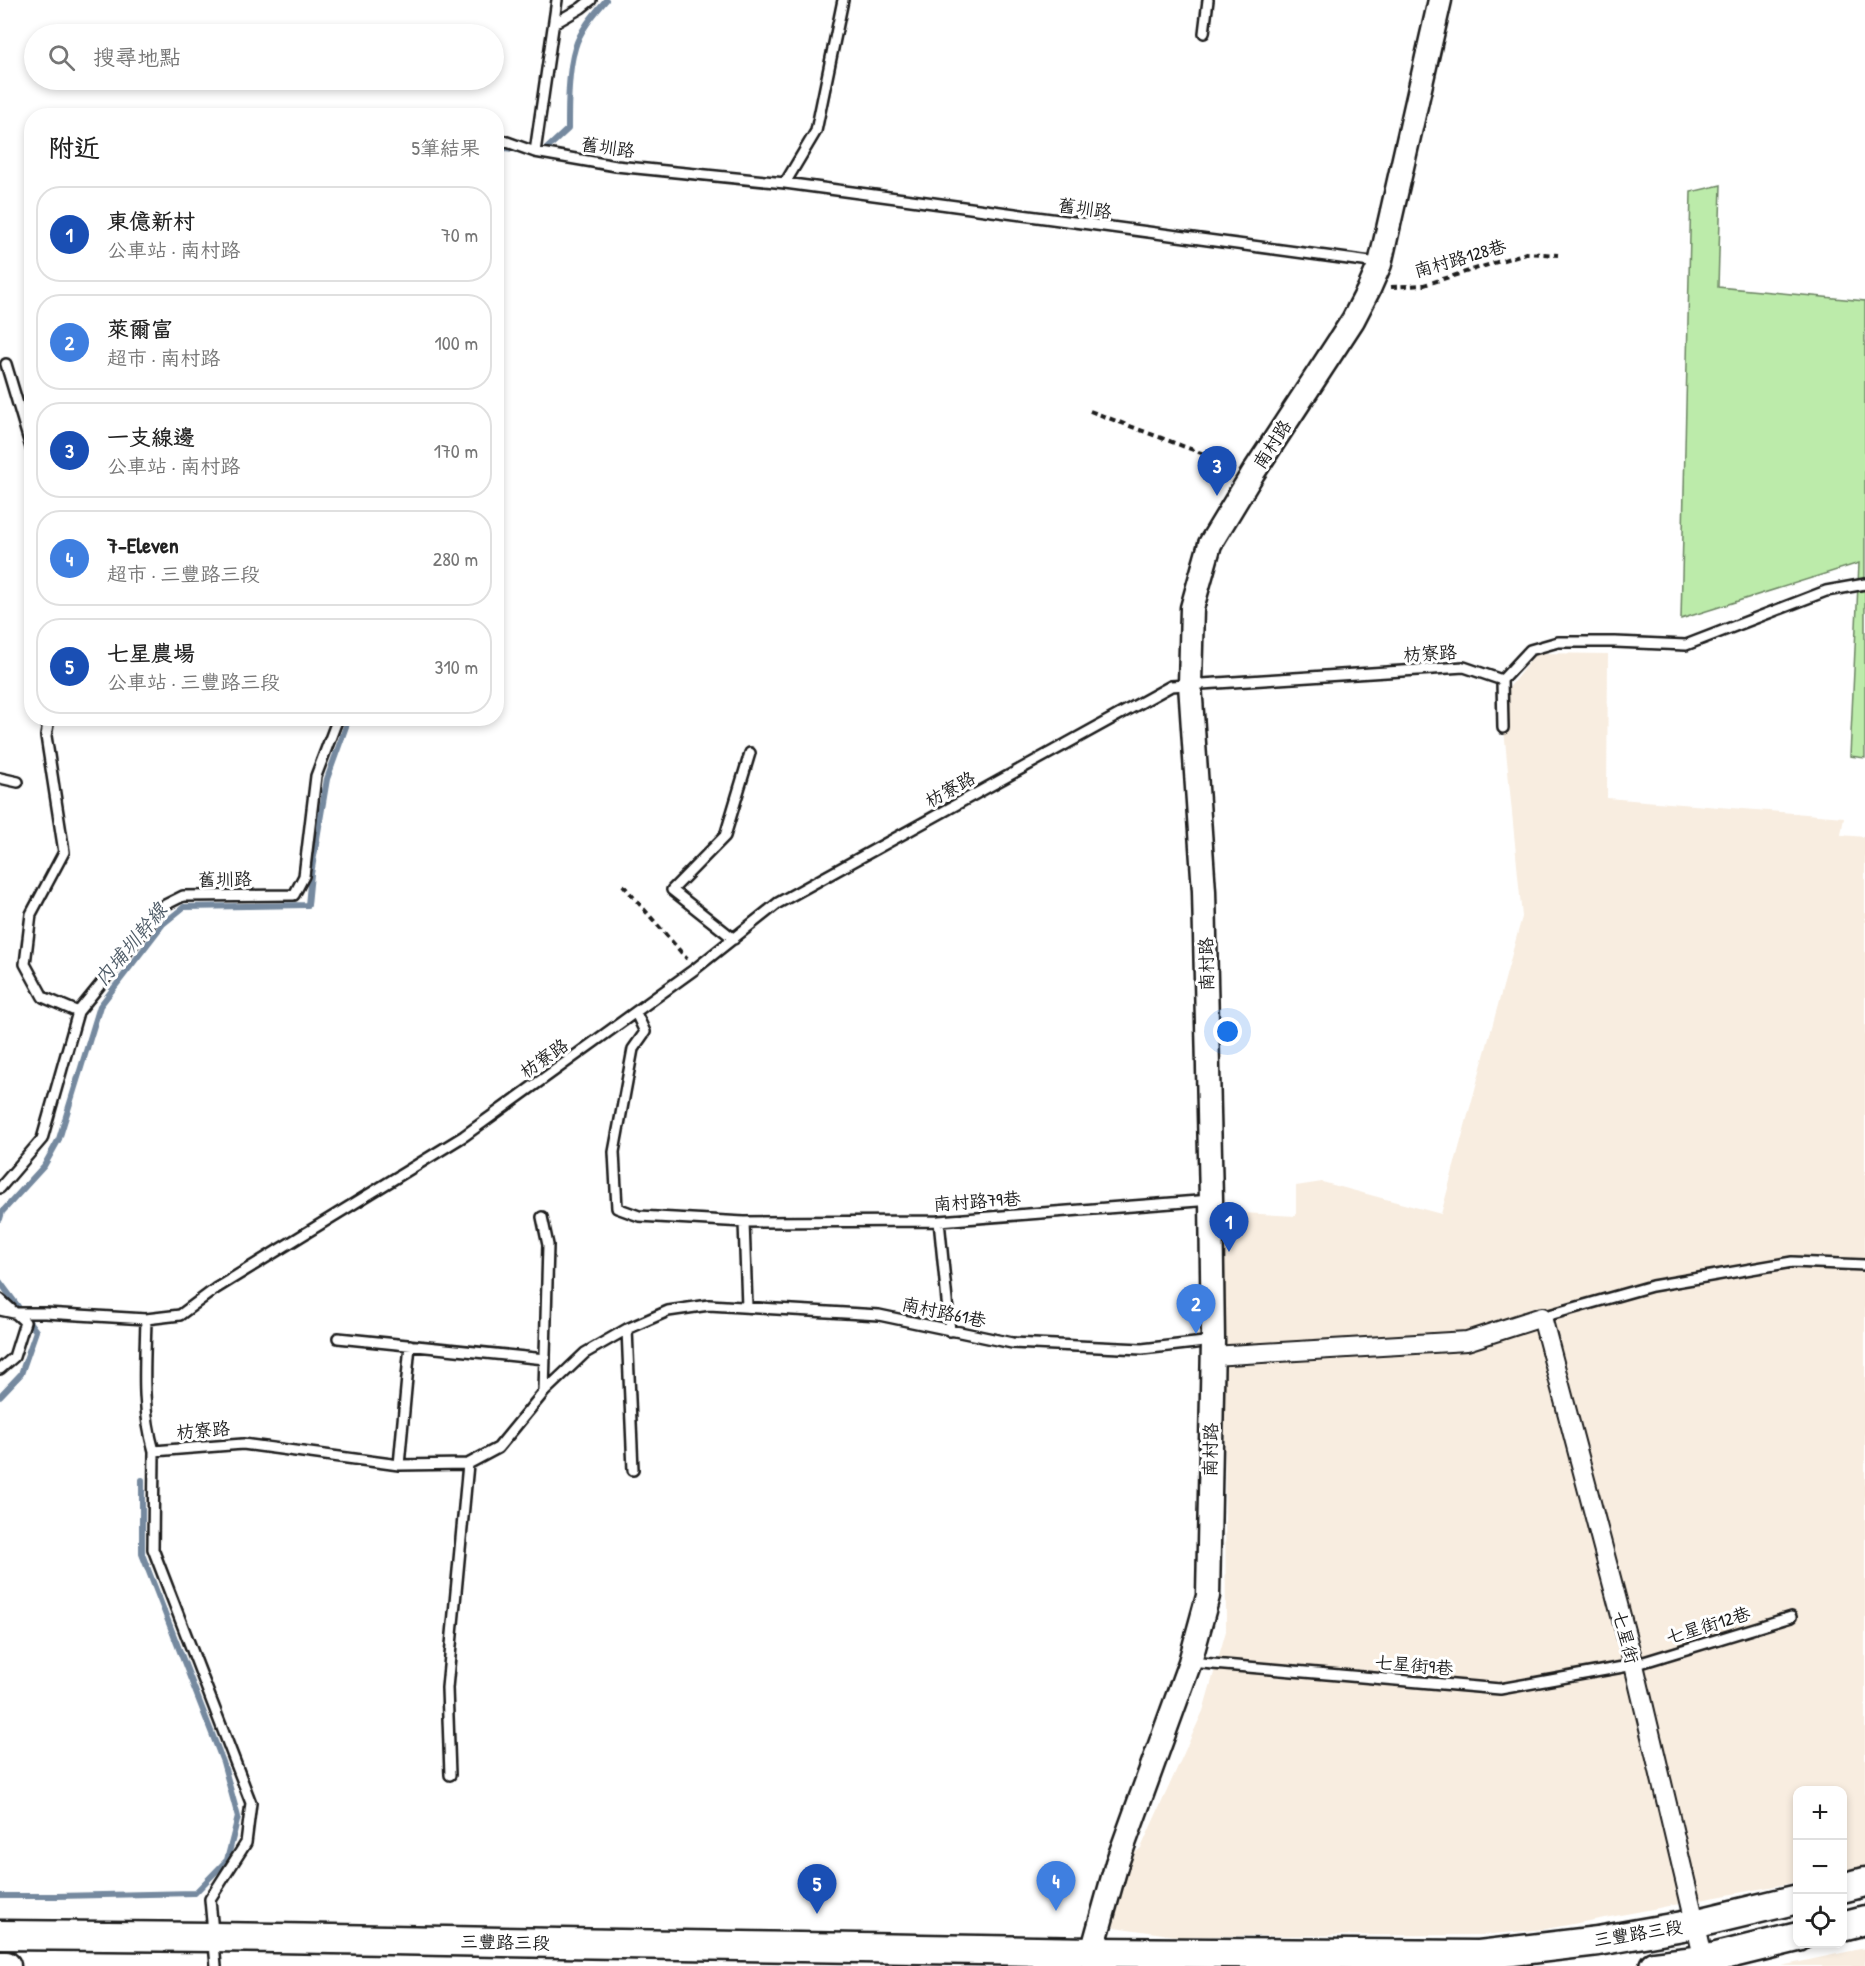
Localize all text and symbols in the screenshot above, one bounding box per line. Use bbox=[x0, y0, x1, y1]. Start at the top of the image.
search box bbox=[24, 24, 504, 90]
icon: search bbox=[45, 41, 78, 74]
text: 搜尋地點 bbox=[93, 42, 181, 72]
text: 附近 bbox=[48, 130, 100, 165]
street label: 舊圳路 bbox=[580, 131, 636, 163]
text: 5筆結果 bbox=[412, 134, 480, 161]
street label: 舊圳路 bbox=[1057, 192, 1113, 224]
text: 東億新村 bbox=[107, 206, 195, 236]
text: 1 bbox=[66, 221, 73, 248]
text: 70 m bbox=[441, 221, 478, 248]
street label: 南村路128巷 bbox=[1411, 233, 1509, 283]
text: 公車站 · 南村路 bbox=[107, 236, 240, 263]
text: 萊爾富 bbox=[107, 314, 173, 344]
text: 2 bbox=[65, 329, 74, 356]
text: 100 m bbox=[435, 329, 478, 356]
text: 超市 · 南村路 bbox=[107, 344, 220, 371]
street label: 南村路 bbox=[1247, 415, 1297, 473]
text: 一支線邊 bbox=[107, 422, 195, 452]
text: 3 bbox=[65, 437, 74, 464]
text: 170 m bbox=[434, 437, 478, 464]
pin: 3 bbox=[1198, 446, 1236, 496]
text: 公車站 · 南村路 bbox=[107, 452, 240, 479]
text: 7-Eleven bbox=[107, 530, 179, 560]
text: 4 bbox=[66, 545, 73, 572]
text: 280 m bbox=[433, 545, 478, 572]
text: 超市 · 三豐路三段 bbox=[107, 560, 260, 587]
text: 七星農場 bbox=[107, 638, 195, 668]
street label: 枋寮路 bbox=[1402, 639, 1458, 667]
text: 5 bbox=[65, 653, 74, 680]
text: 310 m bbox=[435, 653, 478, 680]
text: 公車站 · 三豐路三段 bbox=[107, 668, 280, 695]
street label: 枋寮路 bbox=[920, 765, 980, 813]
street label: 舊圳路 bbox=[198, 866, 252, 892]
water label: 內埔圳幹線 bbox=[88, 896, 173, 991]
street label: 南村路 bbox=[1193, 937, 1219, 991]
your location bbox=[1213, 1017, 1242, 1046]
street label: 枋寮路 bbox=[515, 1032, 573, 1084]
street label: 南村路79巷 bbox=[932, 1185, 1022, 1217]
pin: 1 bbox=[1210, 1202, 1248, 1252]
pin: 2 bbox=[1176, 1284, 1216, 1334]
street label: 南村路61巷 bbox=[899, 1291, 989, 1333]
street label: 枋寮路 bbox=[175, 1415, 231, 1445]
street label: 南村路 bbox=[1197, 1423, 1223, 1477]
street label: 七星街12巷 bbox=[1663, 1600, 1753, 1650]
street label: 七星街 bbox=[1607, 1608, 1645, 1666]
street label: 七星街9巷 bbox=[1374, 1649, 1454, 1681]
map controls bbox=[1793, 1786, 1847, 1948]
button: + bbox=[1793, 1786, 1847, 1840]
button: − bbox=[1793, 1840, 1847, 1894]
pin: 4 bbox=[1036, 1862, 1076, 1911]
pin: 5 bbox=[798, 1864, 836, 1914]
button: locate bbox=[1793, 1894, 1847, 1948]
street label: 三豐路三段 bbox=[1592, 1914, 1684, 1952]
street label: 三豐路三段 bbox=[460, 1929, 550, 1955]

